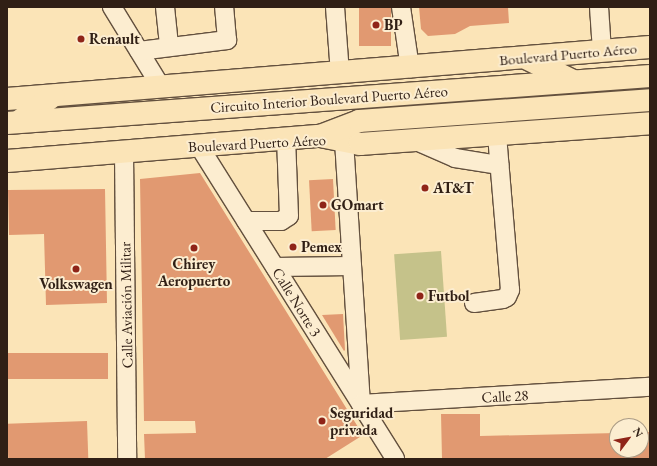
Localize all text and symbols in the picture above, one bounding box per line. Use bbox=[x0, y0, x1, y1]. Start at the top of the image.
place label: BP bbox=[384, 16, 402, 34]
marker: BP bbox=[371, 20, 381, 30]
place label: Renault bbox=[89, 30, 140, 48]
marker: Renault bbox=[76, 34, 86, 44]
street label: Boulevard Puerto Aéreo bbox=[498, 39, 638, 69]
street label: Circuito Interior Boulevard Puerto Aéreo bbox=[210, 82, 448, 116]
street label: Boulevard Puerto Aéreo bbox=[188, 130, 326, 156]
place label: AT&T bbox=[433, 179, 474, 197]
marker: AT&T bbox=[420, 183, 430, 193]
place label: GOmart bbox=[331, 196, 384, 214]
marker: GOmart bbox=[318, 200, 328, 210]
place label: Pemex bbox=[301, 238, 342, 256]
street label: Calle Aviación Militar bbox=[116, 242, 136, 368]
marker: Pemex bbox=[288, 242, 298, 252]
marker: Chirey Aeropuerto bbox=[189, 243, 199, 253]
place label: Chirey Aeropuerto bbox=[158, 254, 230, 289]
marker: Volkswagen bbox=[71, 264, 81, 274]
street label: Calle Norte 3 bbox=[269, 264, 325, 340]
place label: Volkswagen bbox=[39, 275, 113, 293]
place label: Futbol bbox=[428, 287, 470, 305]
marker: Futbol bbox=[415, 291, 425, 301]
street label: Calle 28 bbox=[481, 386, 529, 406]
place label: Seguridad privada bbox=[330, 403, 393, 438]
marker: Seguridad privada bbox=[317, 416, 327, 426]
north arrow bbox=[609, 418, 649, 458]
text: N bbox=[630, 425, 647, 440]

